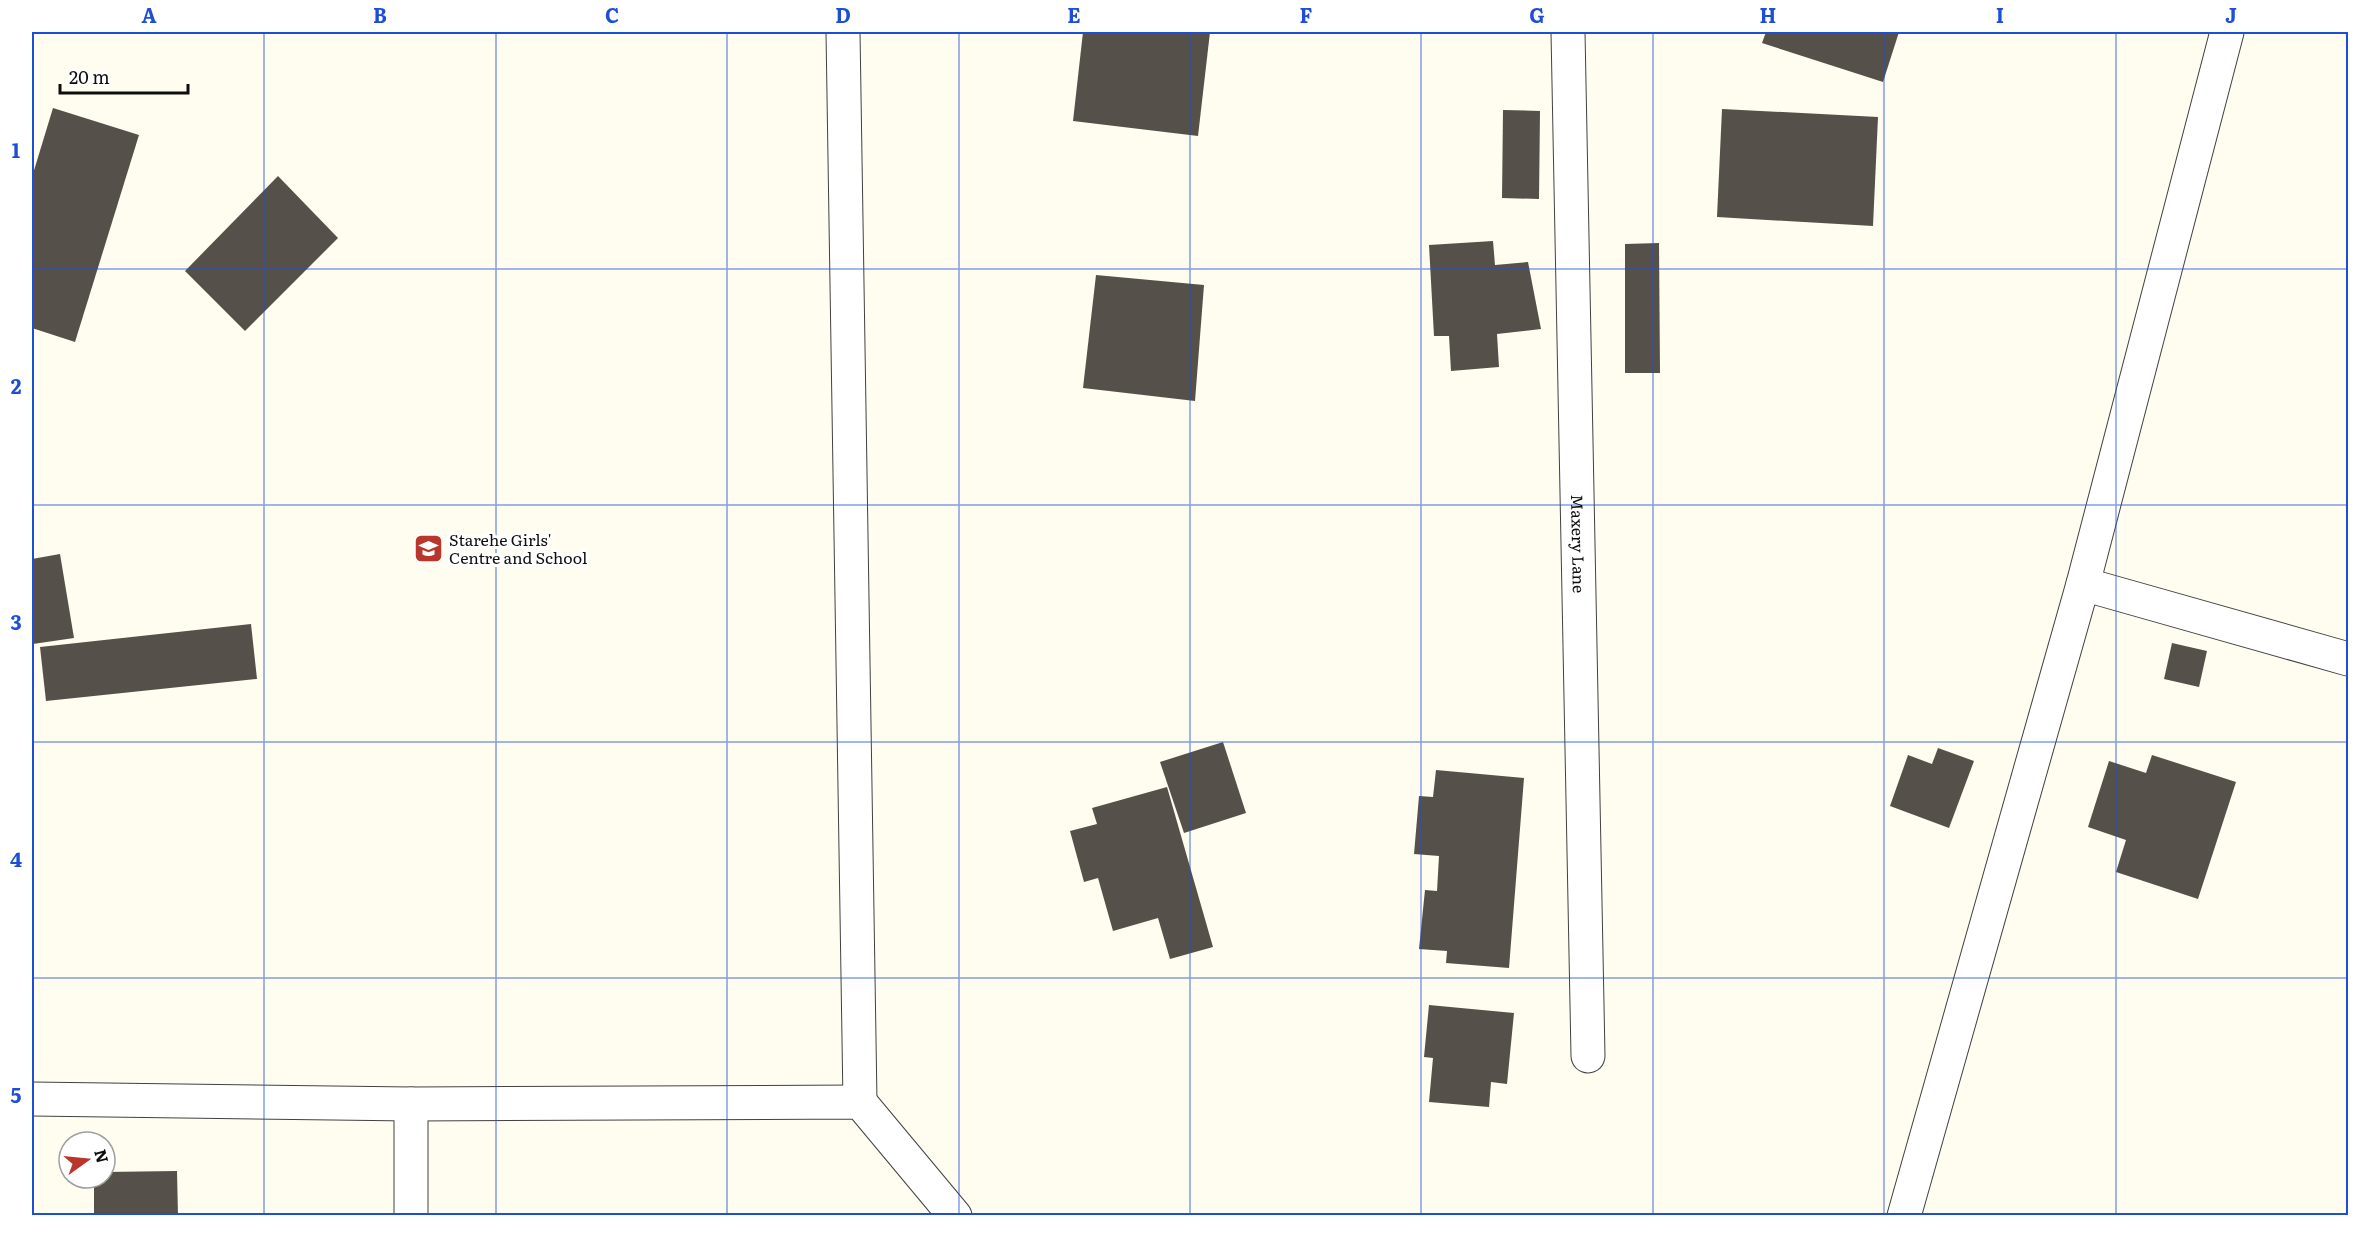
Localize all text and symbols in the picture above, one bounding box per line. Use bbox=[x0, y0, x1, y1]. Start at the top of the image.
text: A bbox=[141, 0, 157, 29]
text: B bbox=[373, 0, 387, 29]
text: C bbox=[605, 0, 619, 29]
text: D bbox=[835, 0, 851, 29]
text: E bbox=[1067, 0, 1081, 29]
text: F bbox=[1300, 0, 1313, 29]
text: G bbox=[1529, 0, 1545, 29]
text: H bbox=[1760, 0, 1776, 29]
text: I bbox=[1996, 0, 2004, 29]
text: J bbox=[2225, 0, 2237, 29]
scale bar bbox=[60, 57, 188, 95]
text: 20 m bbox=[69, 63, 110, 90]
text: 1 bbox=[12, 134, 20, 164]
text: 2 bbox=[11, 370, 22, 400]
street label: Maxery Lane bbox=[1566, 494, 1592, 594]
place label: Starehe Girls' Centre and School bbox=[449, 527, 587, 569]
school or university icon: Starehe Girls' Centre and School bbox=[412, 533, 444, 565]
text: 3 bbox=[10, 606, 22, 636]
text: 4 bbox=[10, 843, 22, 873]
text: 5 bbox=[11, 1079, 22, 1109]
north arrow bbox=[57, 1130, 117, 1190]
text: N bbox=[89, 1146, 116, 1165]

